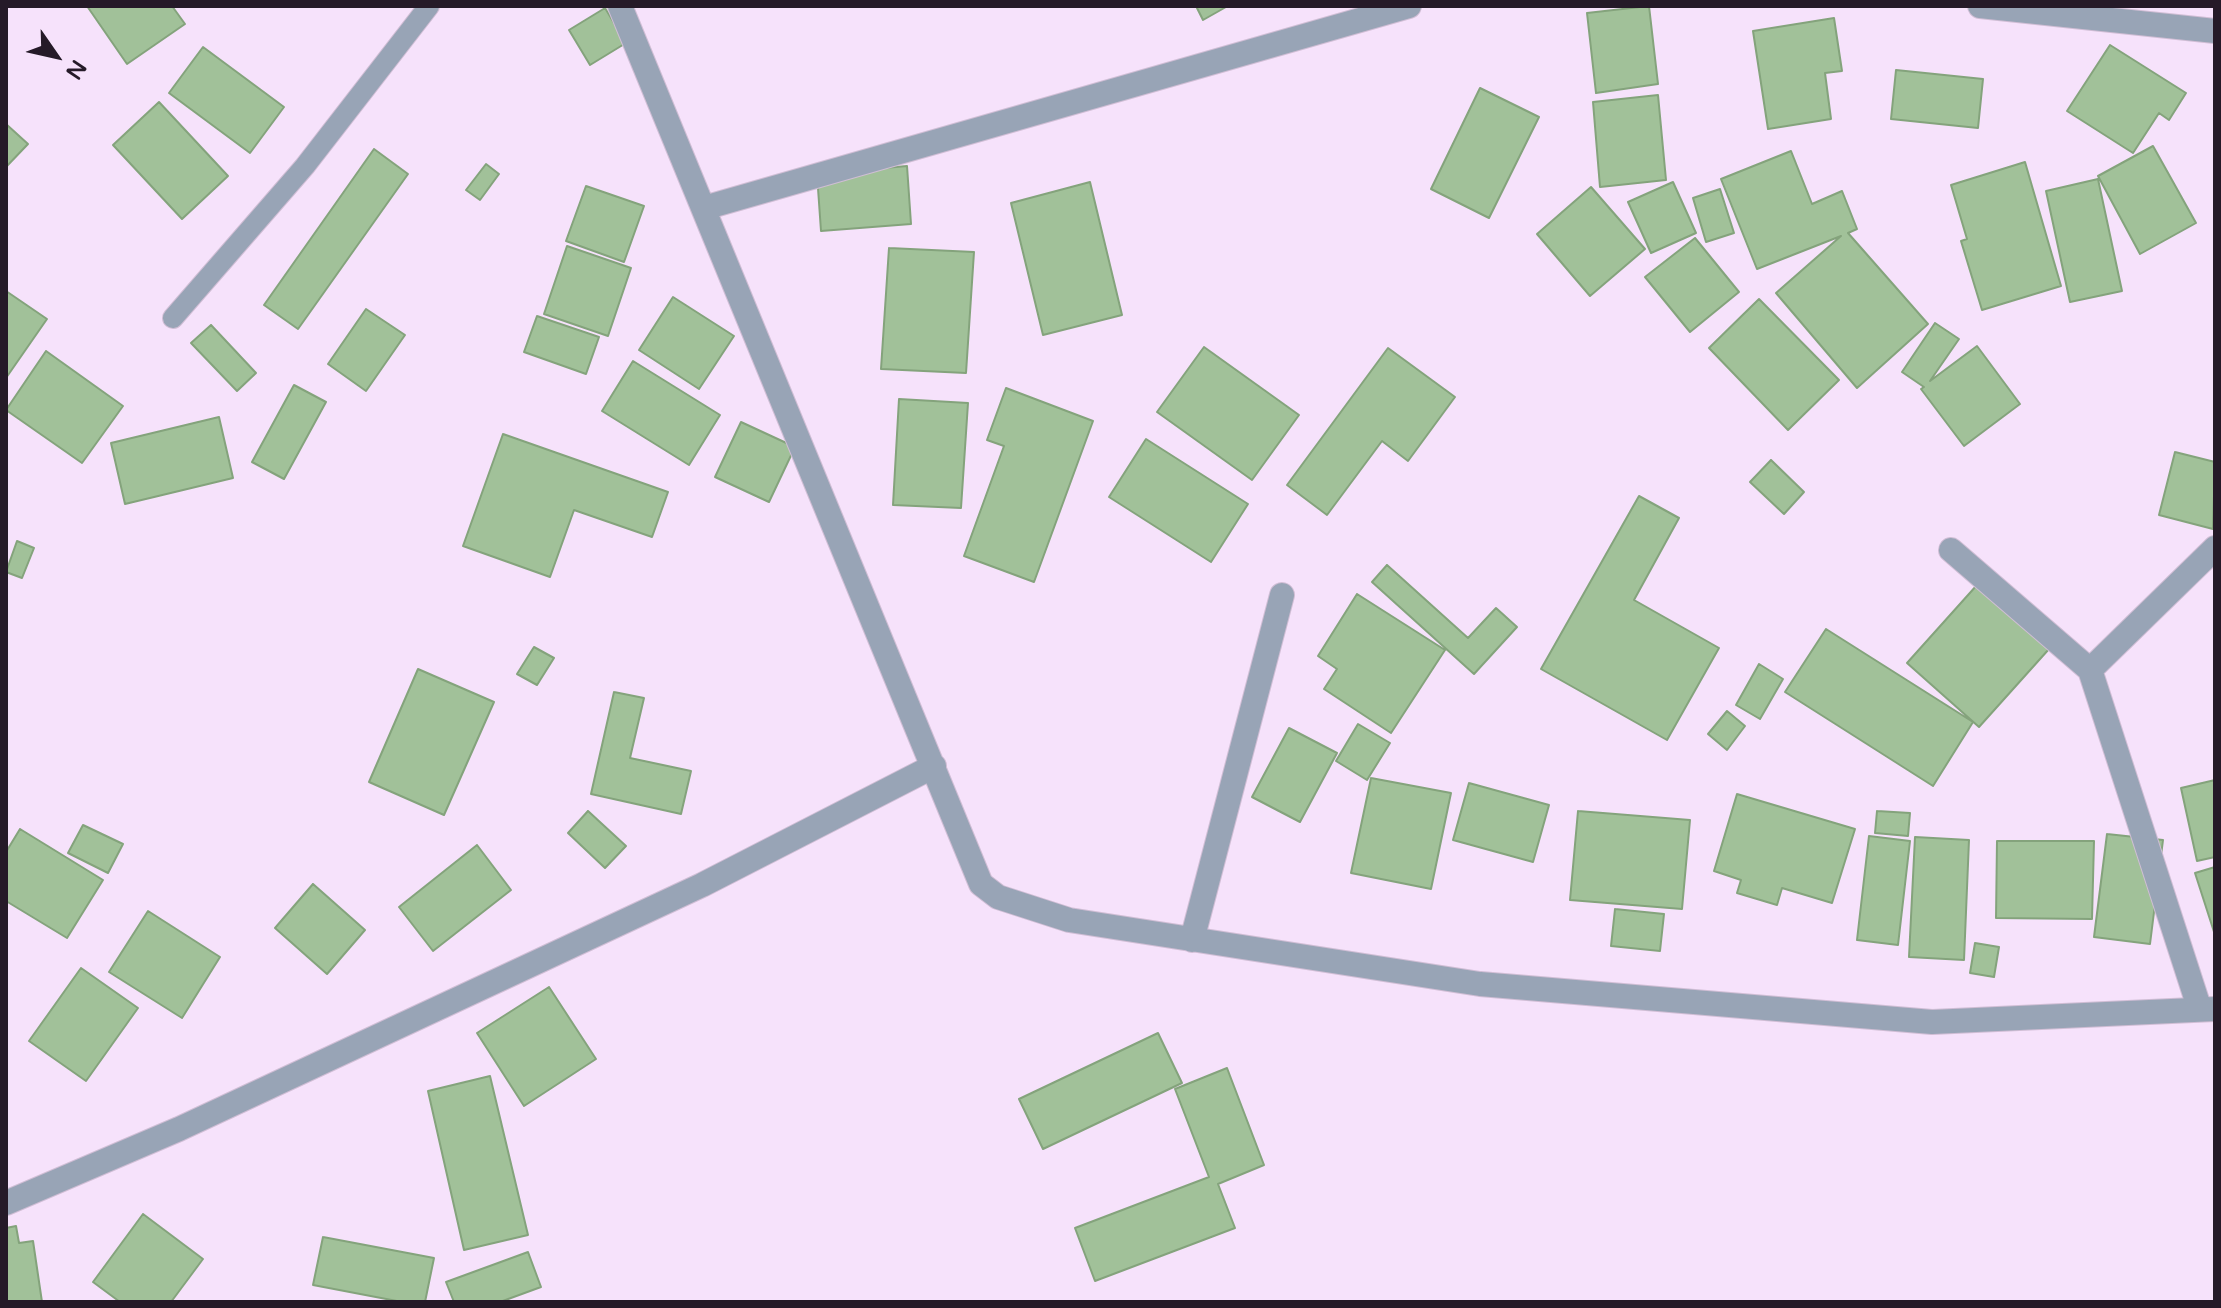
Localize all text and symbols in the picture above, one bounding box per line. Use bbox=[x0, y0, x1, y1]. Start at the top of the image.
north arrow bbox=[16, 16, 96, 96]
text: N bbox=[60, 55, 92, 84]

